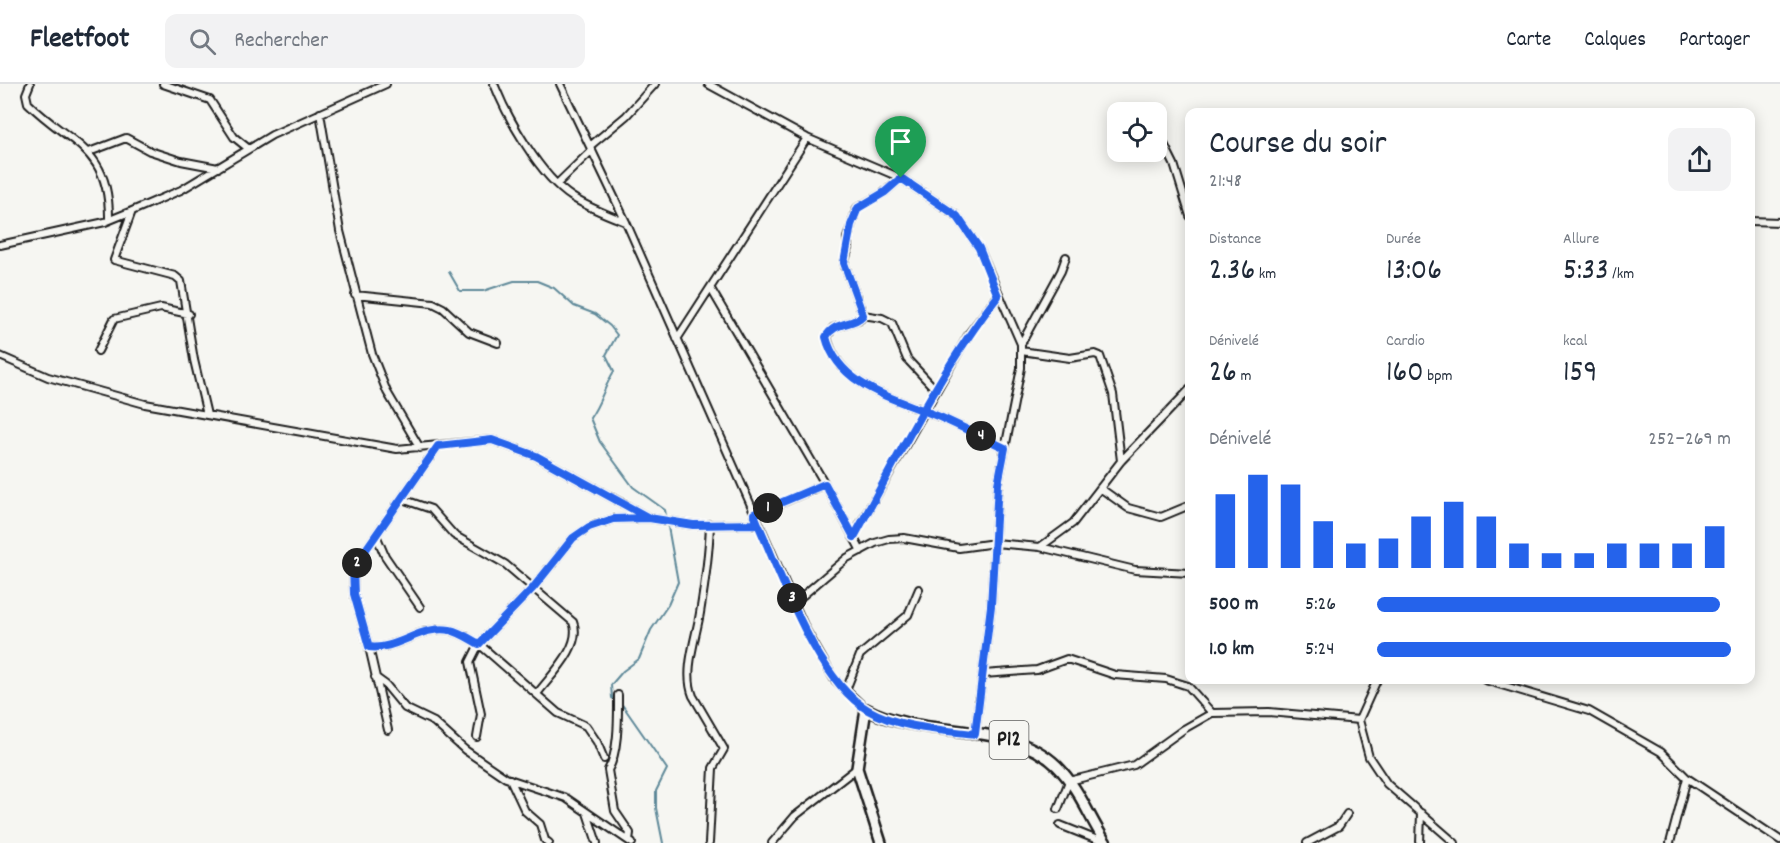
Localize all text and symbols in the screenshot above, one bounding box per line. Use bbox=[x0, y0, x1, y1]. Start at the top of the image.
search box bbox=[165, 14, 585, 68]
text: Fleetfoot bbox=[30, 21, 129, 61]
icon: search bbox=[186, 25, 219, 58]
text: Rechercher bbox=[234, 26, 328, 57]
text: Carte bbox=[1506, 26, 1551, 56]
text: Calques bbox=[1584, 26, 1646, 56]
text: Partager bbox=[1679, 26, 1750, 56]
map controls bbox=[1107, 102, 1167, 162]
button: locate bbox=[1107, 102, 1167, 162]
pin bbox=[875, 116, 926, 178]
text: Course du soir bbox=[1209, 122, 1387, 169]
icon: arrive bbox=[884, 125, 917, 158]
button: share bbox=[1668, 128, 1731, 191]
text: 21:48 bbox=[1209, 168, 1242, 196]
text: Distance bbox=[1209, 228, 1261, 251]
text: Durée bbox=[1386, 228, 1421, 251]
text: Allure bbox=[1563, 228, 1599, 251]
text: 2.36 bbox=[1209, 251, 1255, 294]
text: 13:06 bbox=[1386, 251, 1442, 294]
text: 5:33 bbox=[1563, 251, 1609, 294]
text: km bbox=[1255, 263, 1276, 286]
text: /km bbox=[1609, 263, 1634, 286]
text: Dénivelé bbox=[1209, 330, 1259, 353]
text: Cardio bbox=[1386, 330, 1425, 353]
text: kcal bbox=[1563, 330, 1587, 353]
text: 26 bbox=[1209, 353, 1237, 396]
text: 160 bbox=[1386, 353, 1424, 396]
text: 159 bbox=[1563, 353, 1597, 396]
text: m bbox=[1237, 365, 1251, 388]
text: bpm bbox=[1424, 365, 1453, 388]
pin: 4 bbox=[966, 421, 996, 451]
text: 4 bbox=[978, 424, 984, 447]
text: Dénivelé bbox=[1209, 426, 1271, 454]
text: 252–269 m bbox=[1648, 426, 1731, 454]
pin: 1 bbox=[753, 493, 783, 523]
text: 1 bbox=[766, 496, 770, 519]
pin: 2 bbox=[342, 548, 372, 578]
text: 2 bbox=[354, 551, 361, 574]
pin: 3 bbox=[777, 583, 807, 613]
text: 3 bbox=[788, 586, 796, 609]
text: 500 m bbox=[1209, 591, 1258, 619]
text: 5:26 bbox=[1305, 591, 1336, 619]
text: 1.0 km bbox=[1209, 636, 1254, 664]
text: 5:24 bbox=[1305, 636, 1335, 664]
road number: P12 bbox=[990, 721, 1028, 759]

